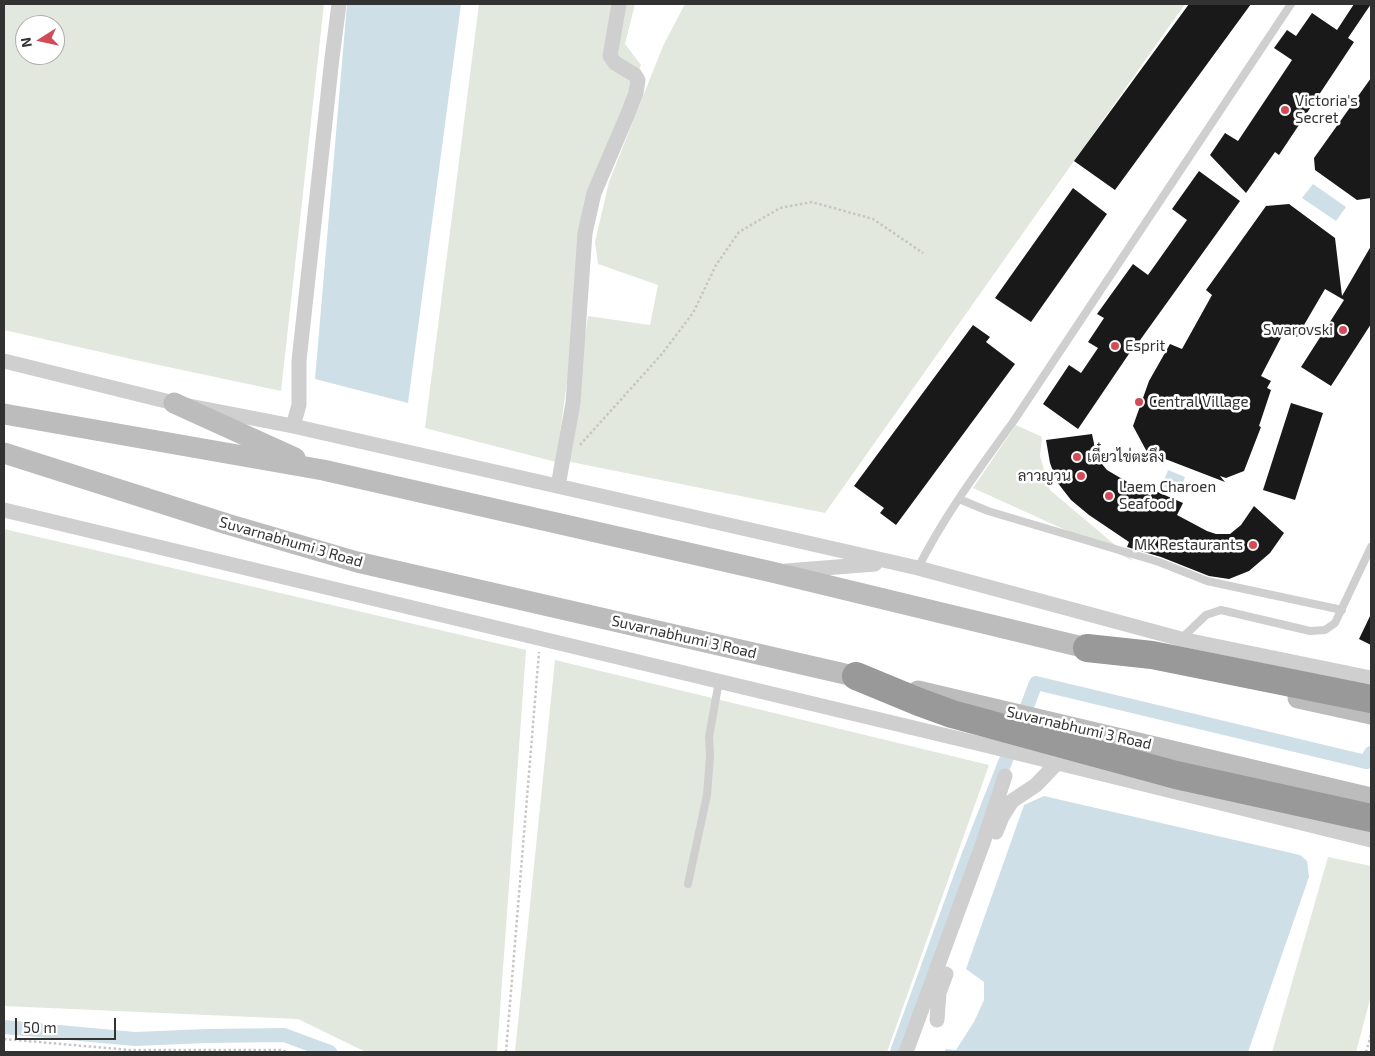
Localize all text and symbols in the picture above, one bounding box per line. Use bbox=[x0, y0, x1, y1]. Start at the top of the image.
north arrow bbox=[15, 15, 65, 65]
text: N bbox=[16, 36, 35, 49]
place label: Victoria's Secret bbox=[1295, 92, 1358, 127]
marker: Victoria's Secret bbox=[1279, 104, 1291, 116]
place label: Swarovski bbox=[1263, 321, 1333, 339]
marker: Swarovski bbox=[1337, 324, 1349, 336]
place label: Esprit bbox=[1125, 337, 1165, 355]
marker: Esprit bbox=[1109, 340, 1121, 352]
place label: Central Village bbox=[1149, 393, 1248, 411]
marker: Central Village bbox=[1133, 396, 1145, 408]
place label: เตี๋ยวไข่ตะลึง bbox=[1087, 448, 1164, 466]
marker: เตี๋ยวไข่ตะลึง bbox=[1071, 451, 1083, 463]
place label: ลาวญวน bbox=[1018, 467, 1071, 485]
marker: ลาวญวน bbox=[1075, 470, 1087, 482]
place label: Laem Charoen Seafood bbox=[1119, 478, 1216, 513]
marker: Laem Charoen Seafood bbox=[1103, 490, 1115, 502]
street label: Suvarnabhumi 3 Road bbox=[217, 513, 365, 571]
place label: MK Restaurants bbox=[1134, 536, 1243, 554]
marker: MK Restaurants bbox=[1247, 539, 1259, 551]
street label: Suvarnabhumi 3 Road bbox=[610, 612, 758, 662]
street label: Suvarnabhumi 3 Road bbox=[1005, 703, 1153, 753]
scale bar bbox=[18, 1008, 119, 1040]
text: 50 m bbox=[23, 1018, 57, 1036]

